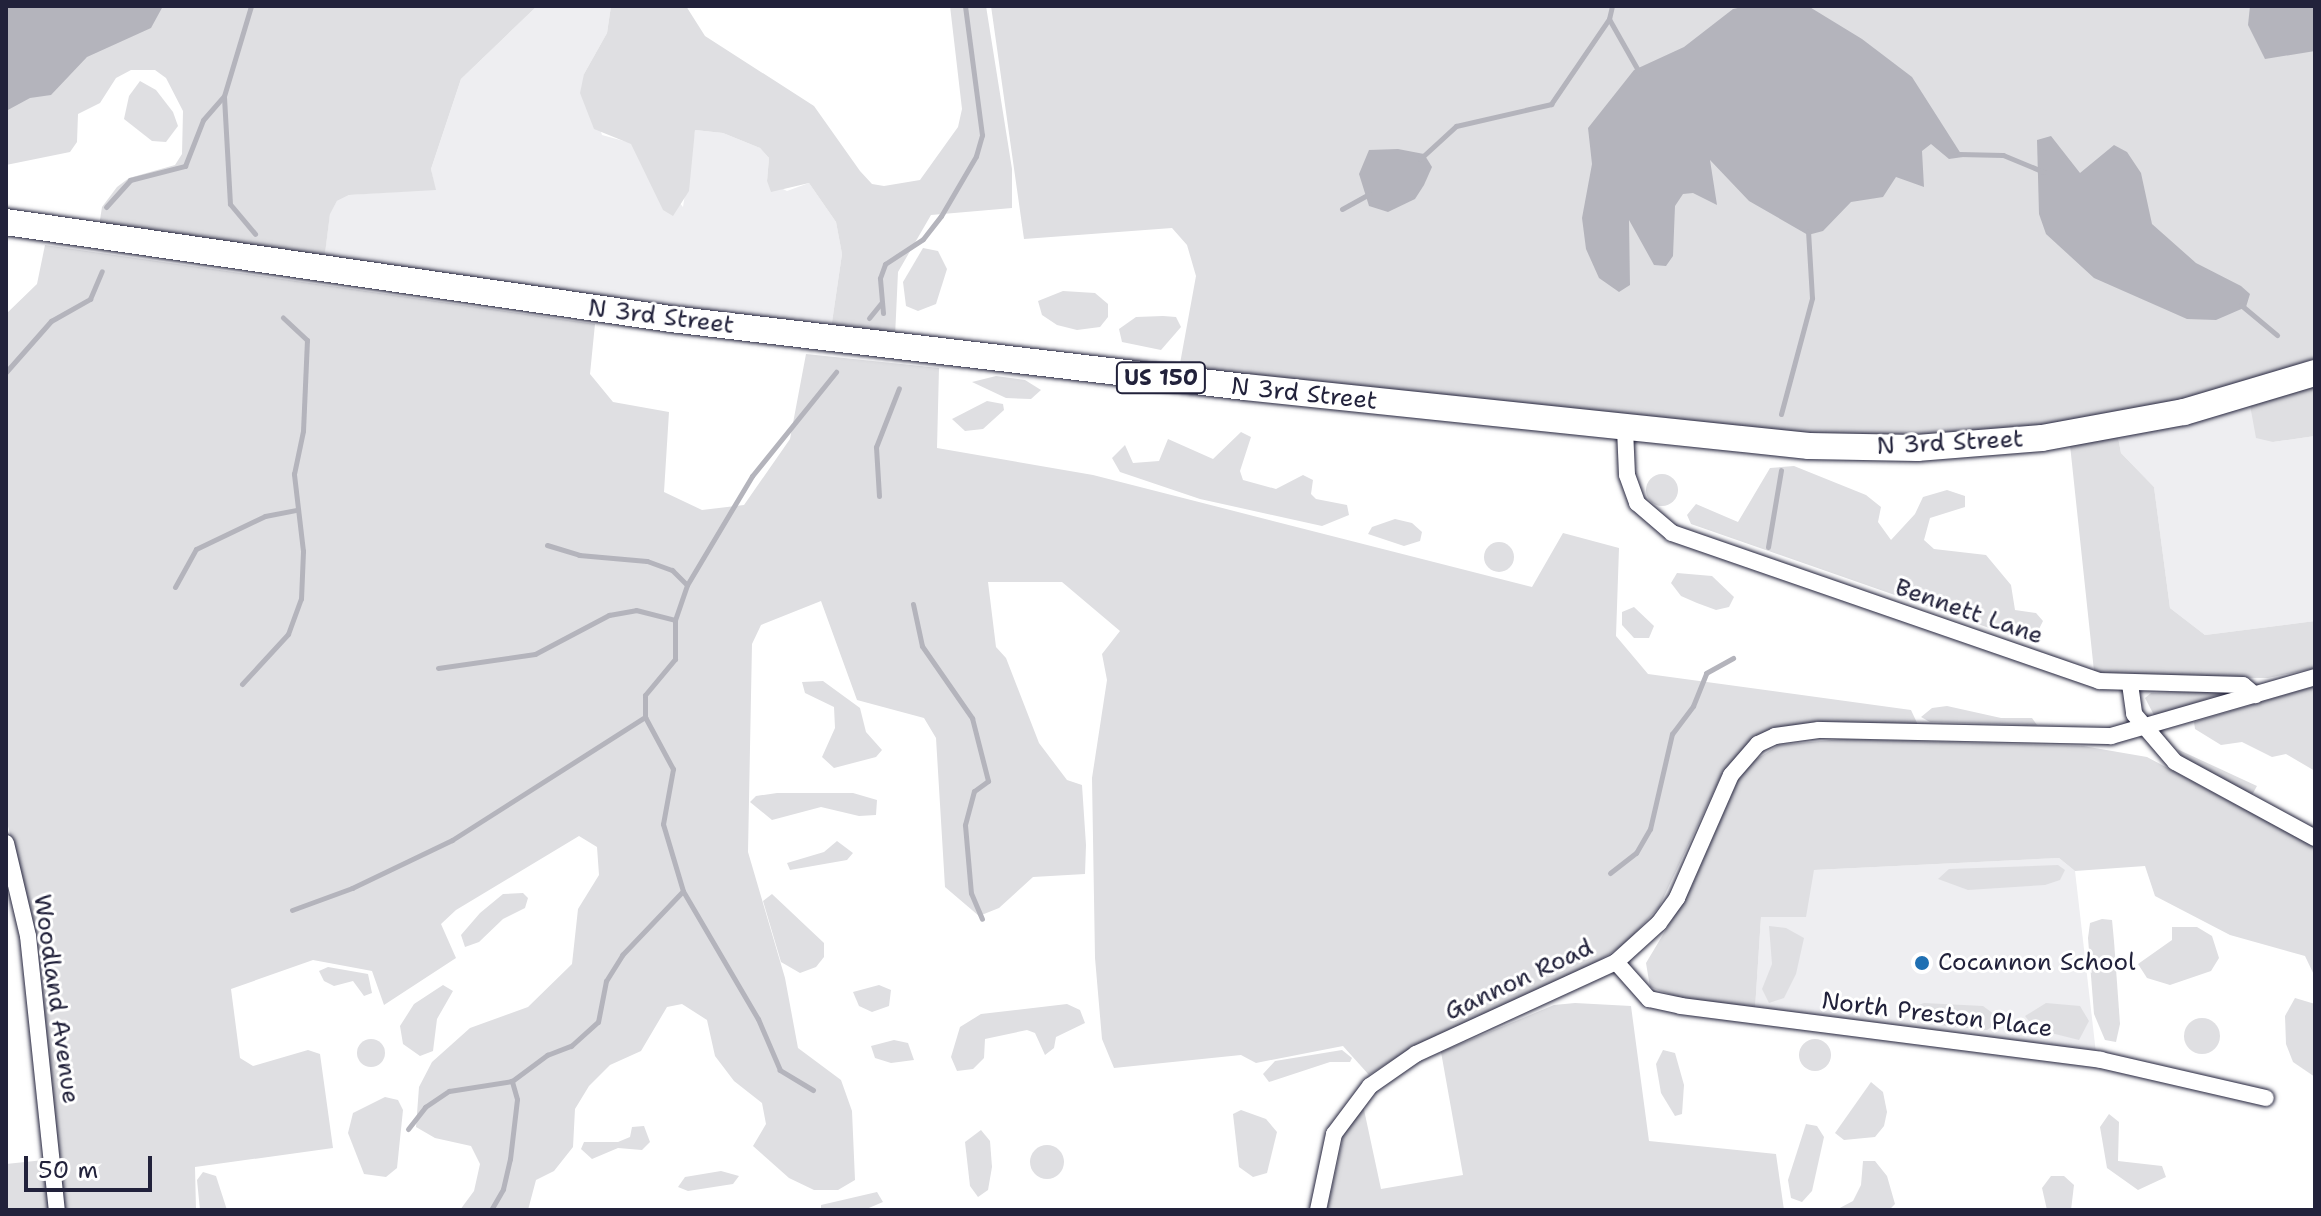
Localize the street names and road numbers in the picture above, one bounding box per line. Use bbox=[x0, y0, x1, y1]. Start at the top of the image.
street label: N 3rd Street bbox=[586, 294, 736, 340]
road number: US 150 bbox=[1115, 360, 1207, 396]
street label: N 3rd Street bbox=[1229, 372, 1379, 416]
street label: N 3rd Street bbox=[1876, 425, 2024, 461]
street label: Bennett Lane bbox=[1891, 573, 2047, 651]
street label: Woodland Avenue bbox=[27, 893, 85, 1105]
street label: Gannon Road bbox=[1440, 933, 1598, 1027]
street label: North Preston Place bbox=[1820, 987, 2054, 1043]

